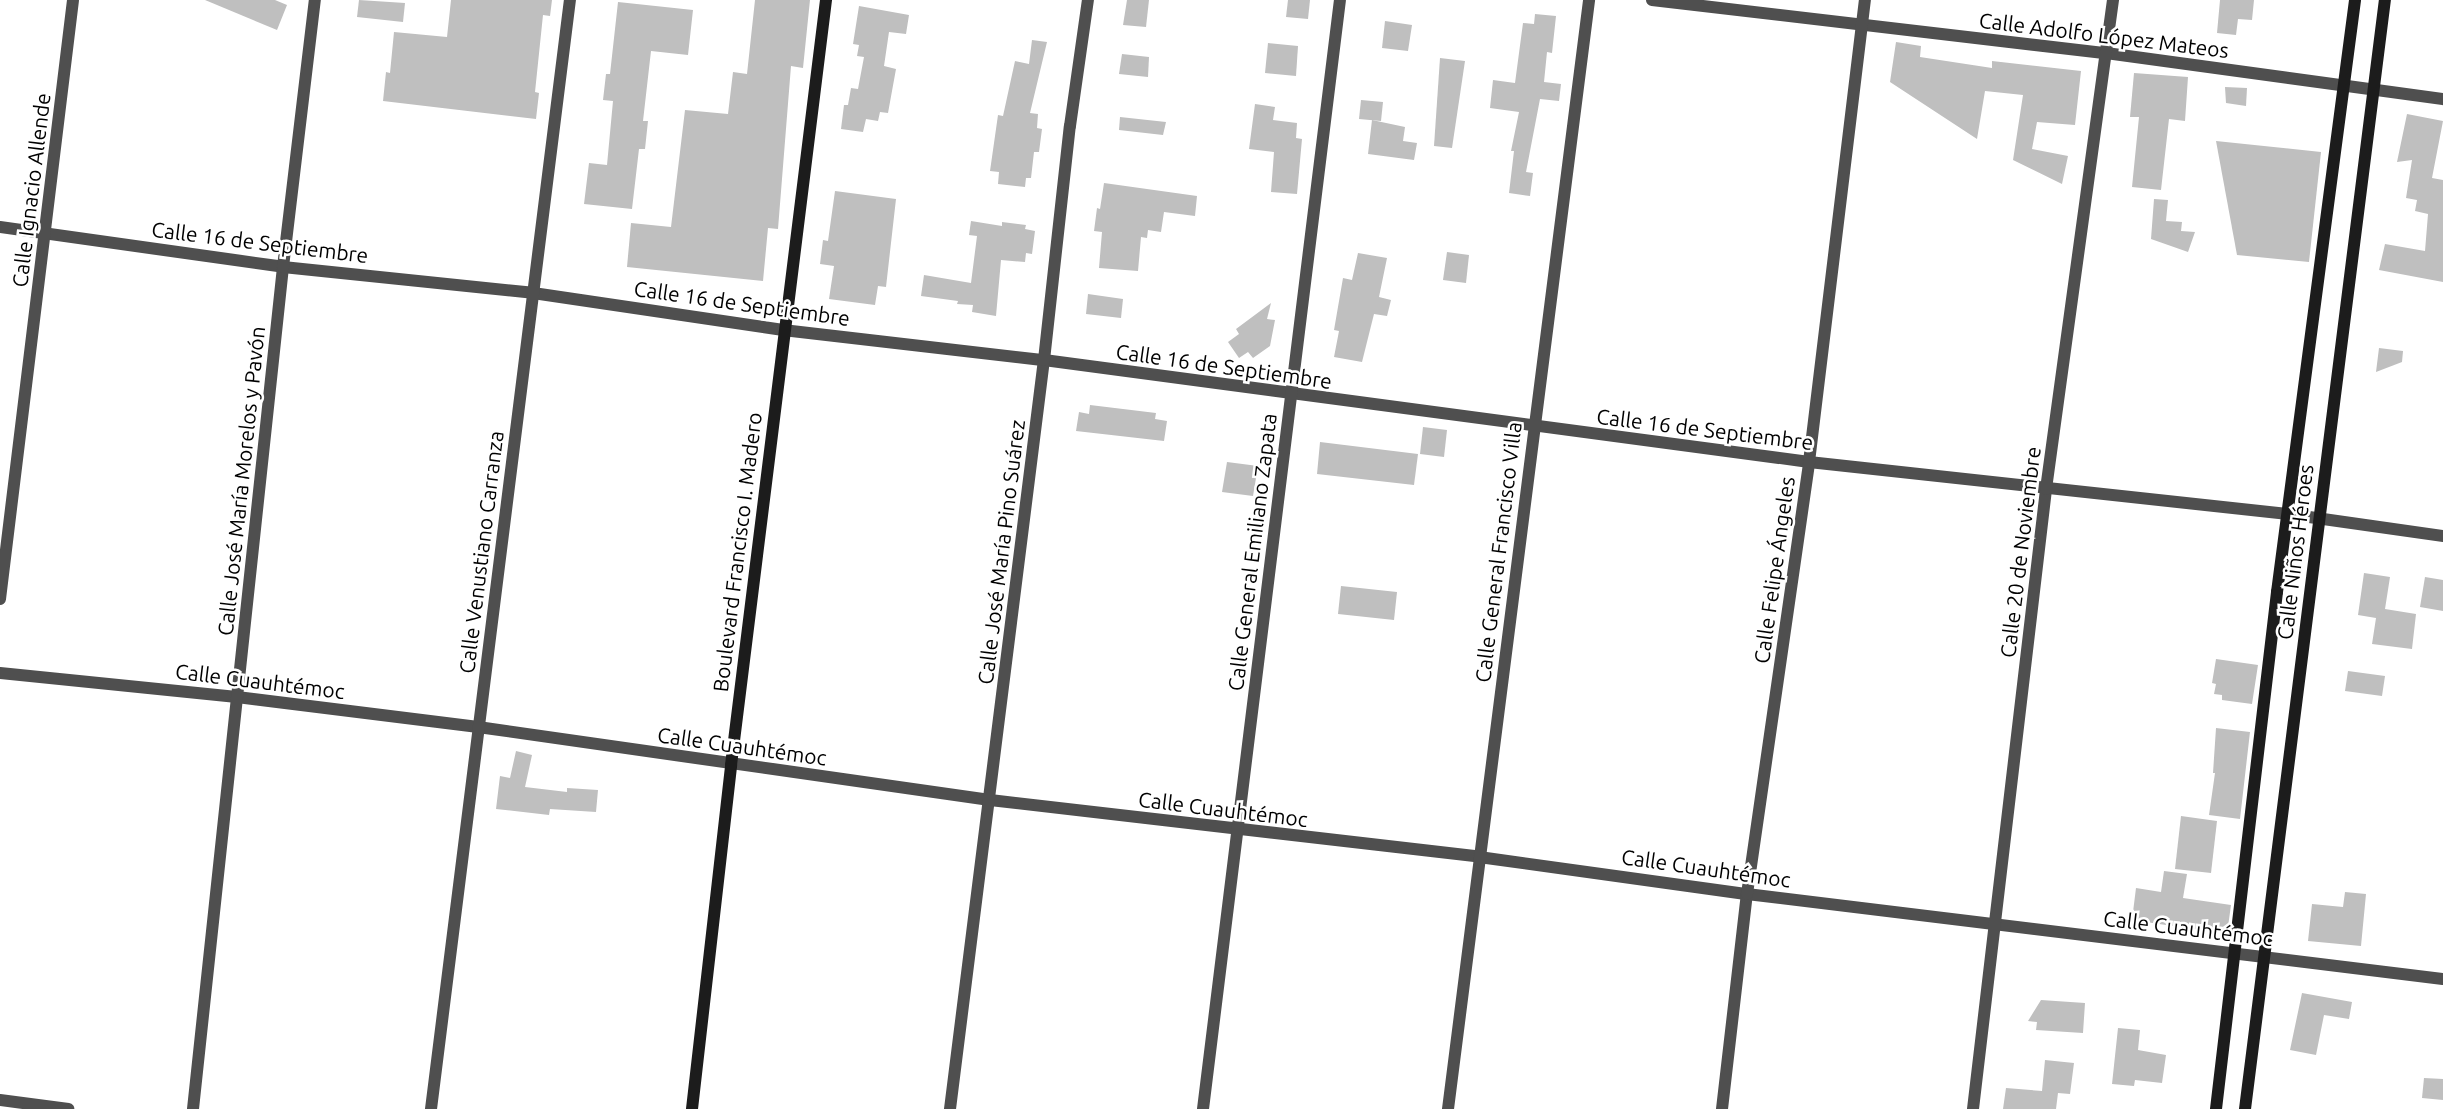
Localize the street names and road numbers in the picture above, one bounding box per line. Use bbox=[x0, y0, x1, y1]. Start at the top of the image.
street label: Calle Adolfo López Mateos bbox=[1978, 7, 2230, 63]
street label: Calle Ignacio Allende bbox=[7, 91, 55, 289]
street label: Calle 16 de Septiembre bbox=[150, 216, 370, 268]
street label: Calle 16 de Septiembre bbox=[632, 275, 852, 331]
street label: Calle José María Morelos y Pavón bbox=[212, 325, 270, 637]
street label: Calle 16 de Septiembre bbox=[1114, 338, 1334, 394]
street label: Calle 16 de Septiembre bbox=[1595, 403, 1815, 455]
street label: Boulevard Francisco I. Madero bbox=[707, 411, 767, 693]
street label: Calle General Emiliano Zapata bbox=[1222, 412, 1282, 692]
street label: Calle José María Pino Suárez bbox=[972, 418, 1030, 686]
street label: Calle General Francisco Villa bbox=[1470, 420, 1526, 684]
street label: Calle Venustiano Carranza bbox=[454, 429, 508, 675]
street label: Calle 20 de Noviembre bbox=[1995, 445, 2045, 659]
street label: Calle Niños Héroes bbox=[2272, 463, 2318, 641]
street label: Calle Felipe Ángeles bbox=[1748, 475, 1800, 665]
street label: Calle Cuauhtémoc bbox=[174, 658, 346, 704]
street label: Calle Cuauhtémoc bbox=[656, 722, 828, 770]
street label: Calle Cuauhtémoc bbox=[1137, 786, 1309, 832]
street label: Calle Cuauhtémoc bbox=[1620, 844, 1792, 892]
street label: Calle Cuauhtémoc bbox=[2102, 905, 2274, 951]

